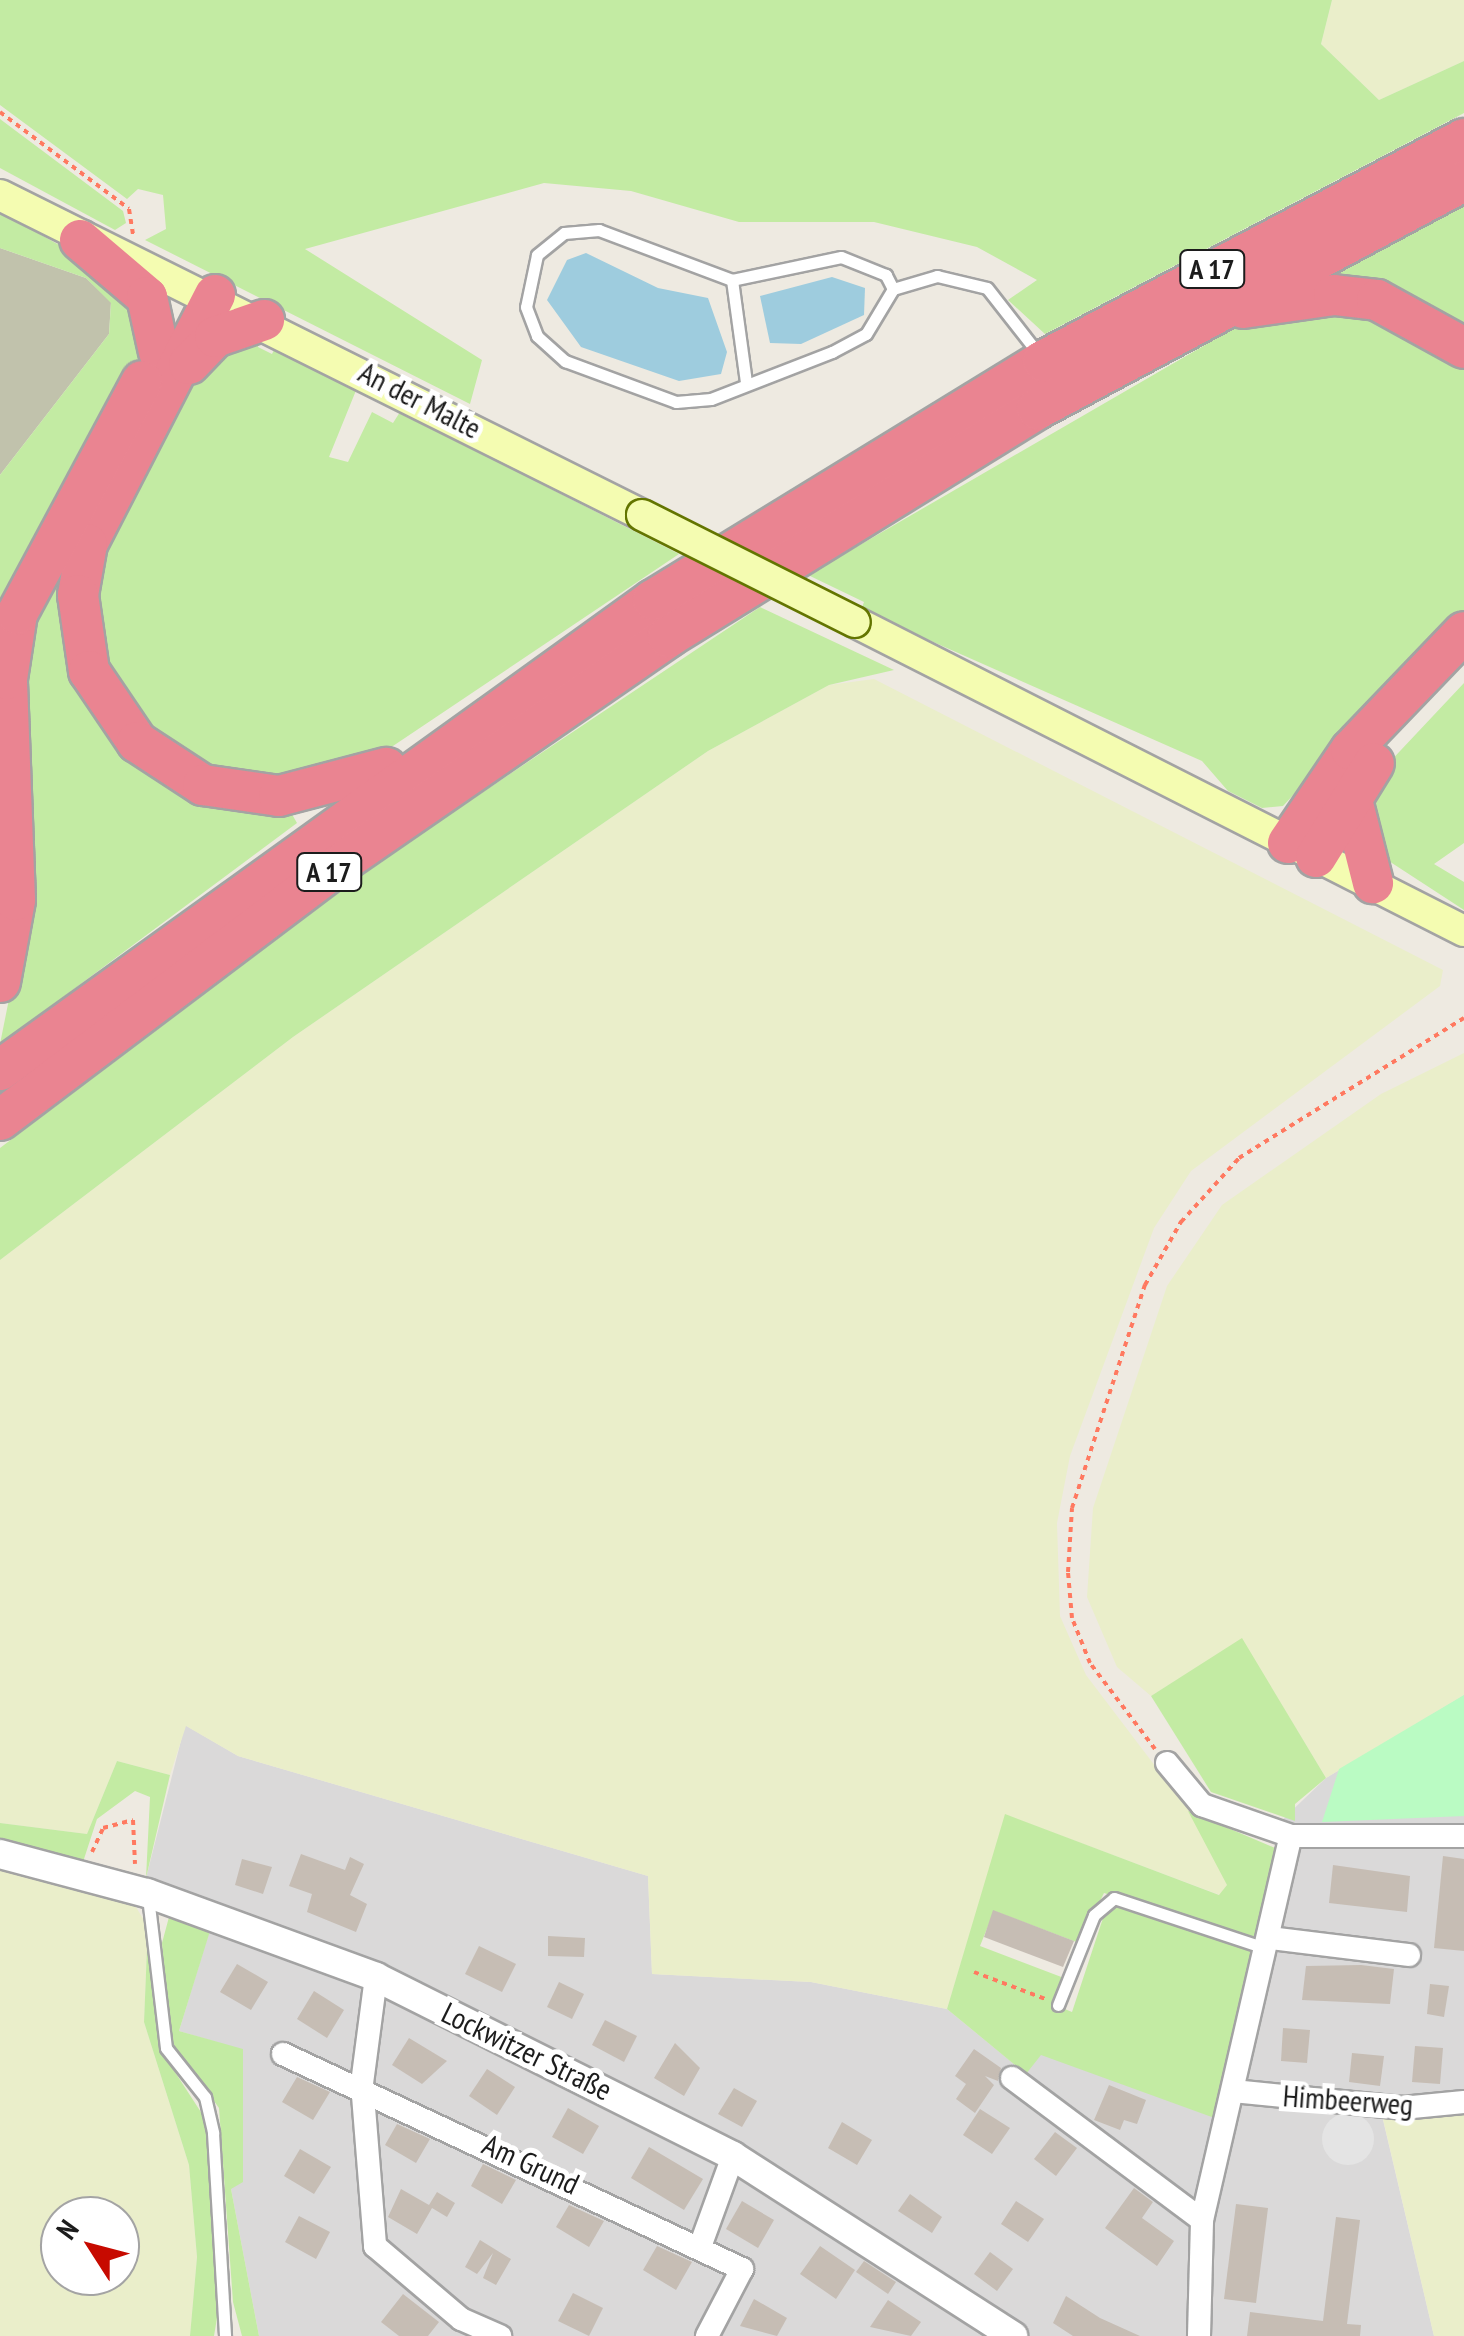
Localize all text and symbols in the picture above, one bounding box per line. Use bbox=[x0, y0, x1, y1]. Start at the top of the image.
road number: A 17 bbox=[1177, 246, 1247, 292]
street label: An der Malte bbox=[353, 354, 487, 446]
road number: A 17 bbox=[294, 849, 364, 895]
street label: Lockwitzer Straße bbox=[436, 1994, 618, 2108]
street label: Himbeerweg bbox=[1282, 2077, 1414, 2123]
street label: Am Grund bbox=[477, 2126, 585, 2202]
north arrow bbox=[40, 2196, 140, 2296]
text: N bbox=[48, 2212, 86, 2246]

